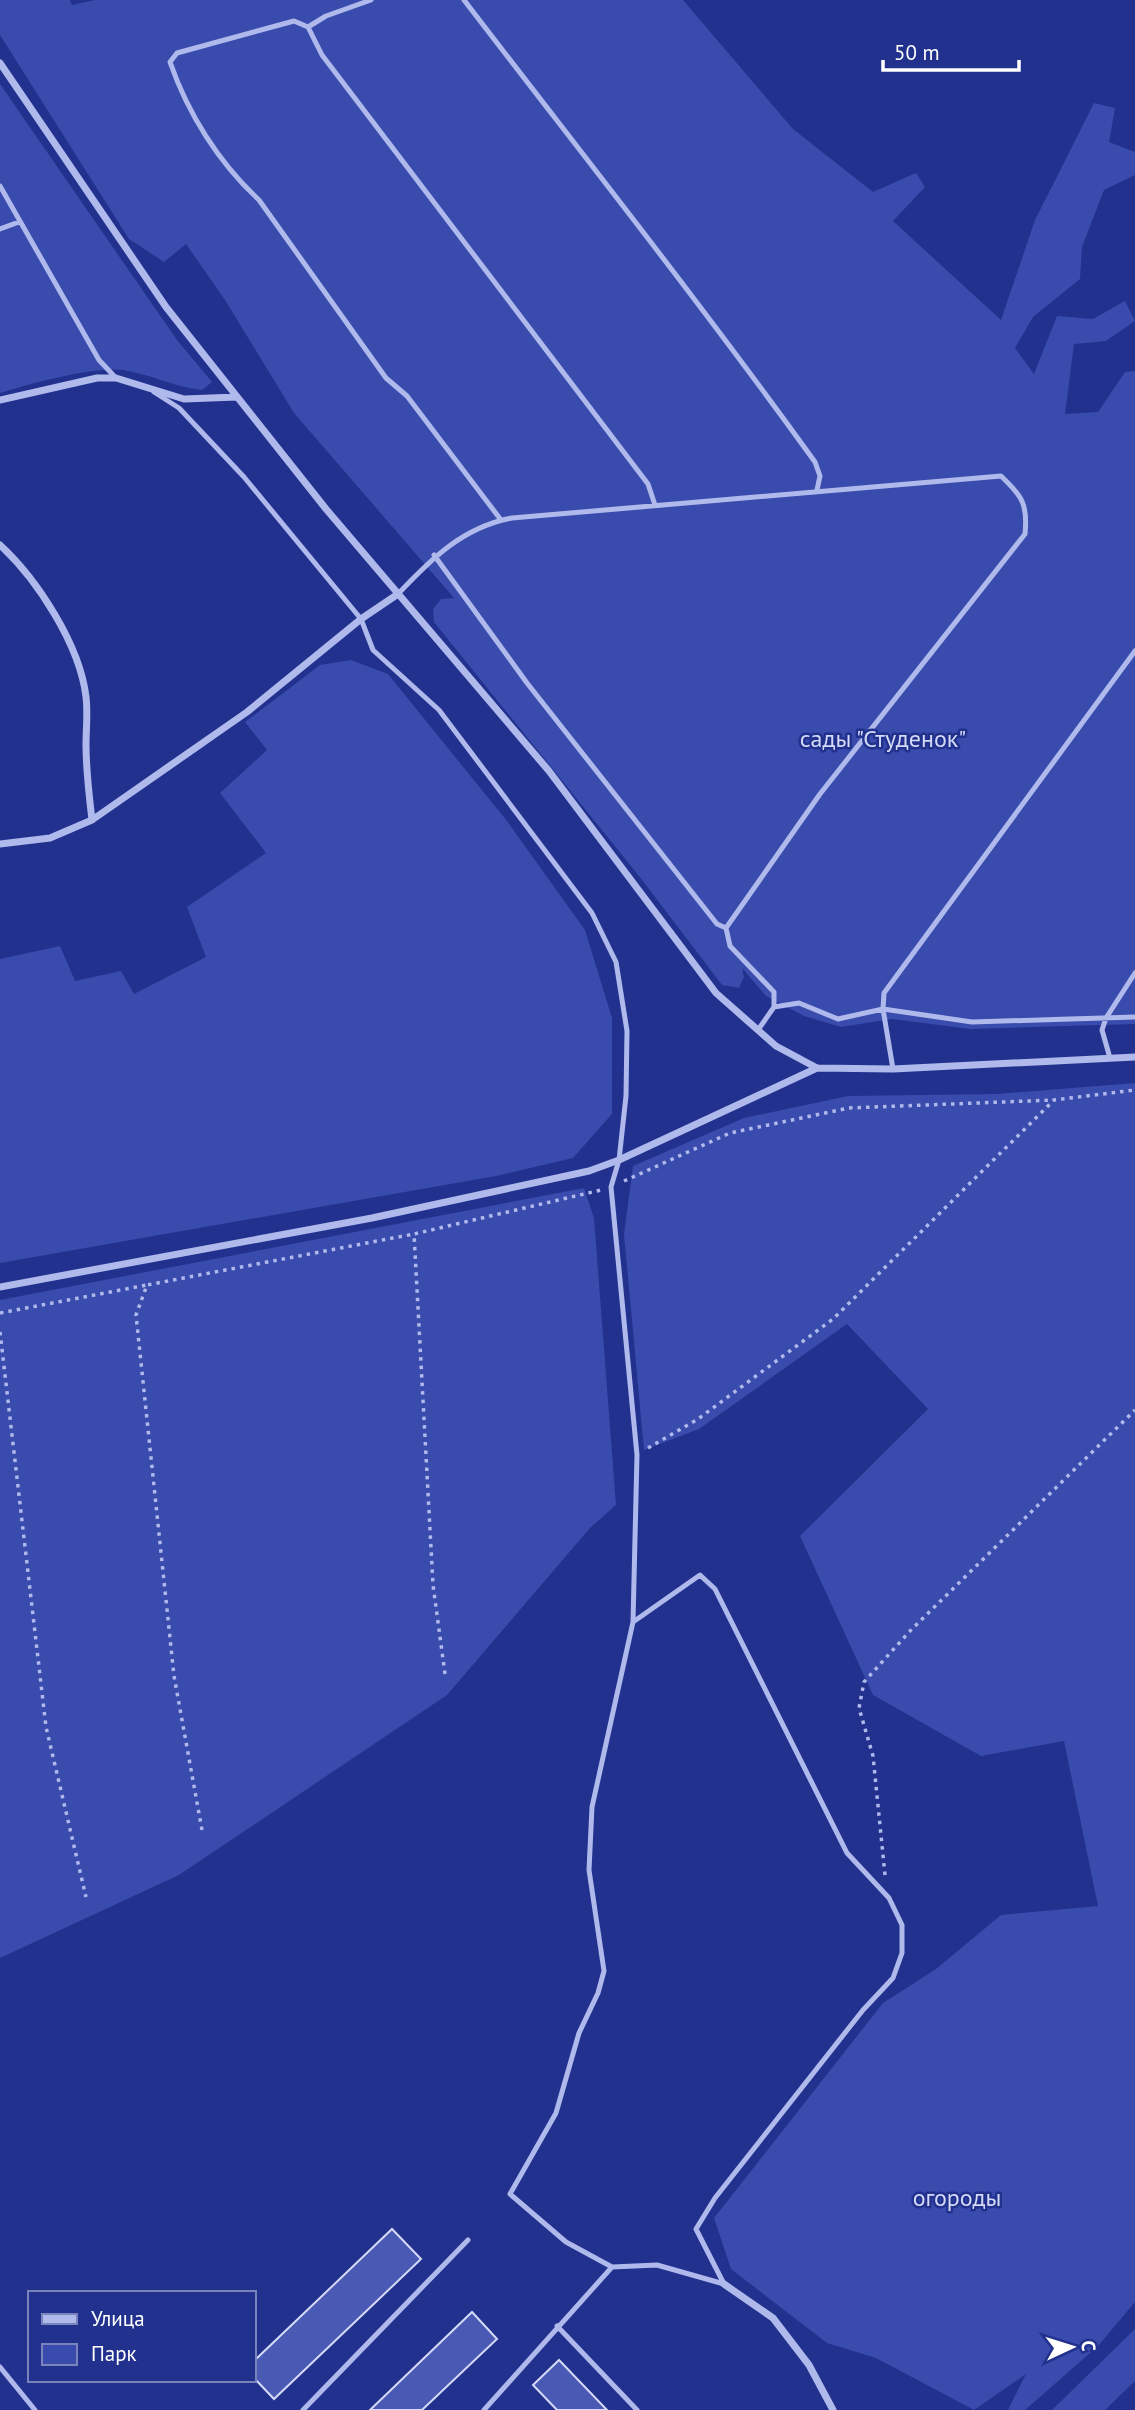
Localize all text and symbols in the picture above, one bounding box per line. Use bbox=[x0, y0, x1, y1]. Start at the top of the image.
scale bar bbox=[883, 28, 1020, 72]
text: 50 m bbox=[894, 39, 940, 66]
park label: сады "Студенок" bbox=[800, 723, 966, 754]
park label: огороды bbox=[913, 2182, 1001, 2213]
legend bbox=[28, 2291, 256, 2382]
text: Улица bbox=[91, 2305, 145, 2332]
north arrow bbox=[1037, 2312, 1107, 2382]
text: Парк bbox=[91, 2340, 137, 2367]
text: С bbox=[1077, 2340, 1101, 2352]

